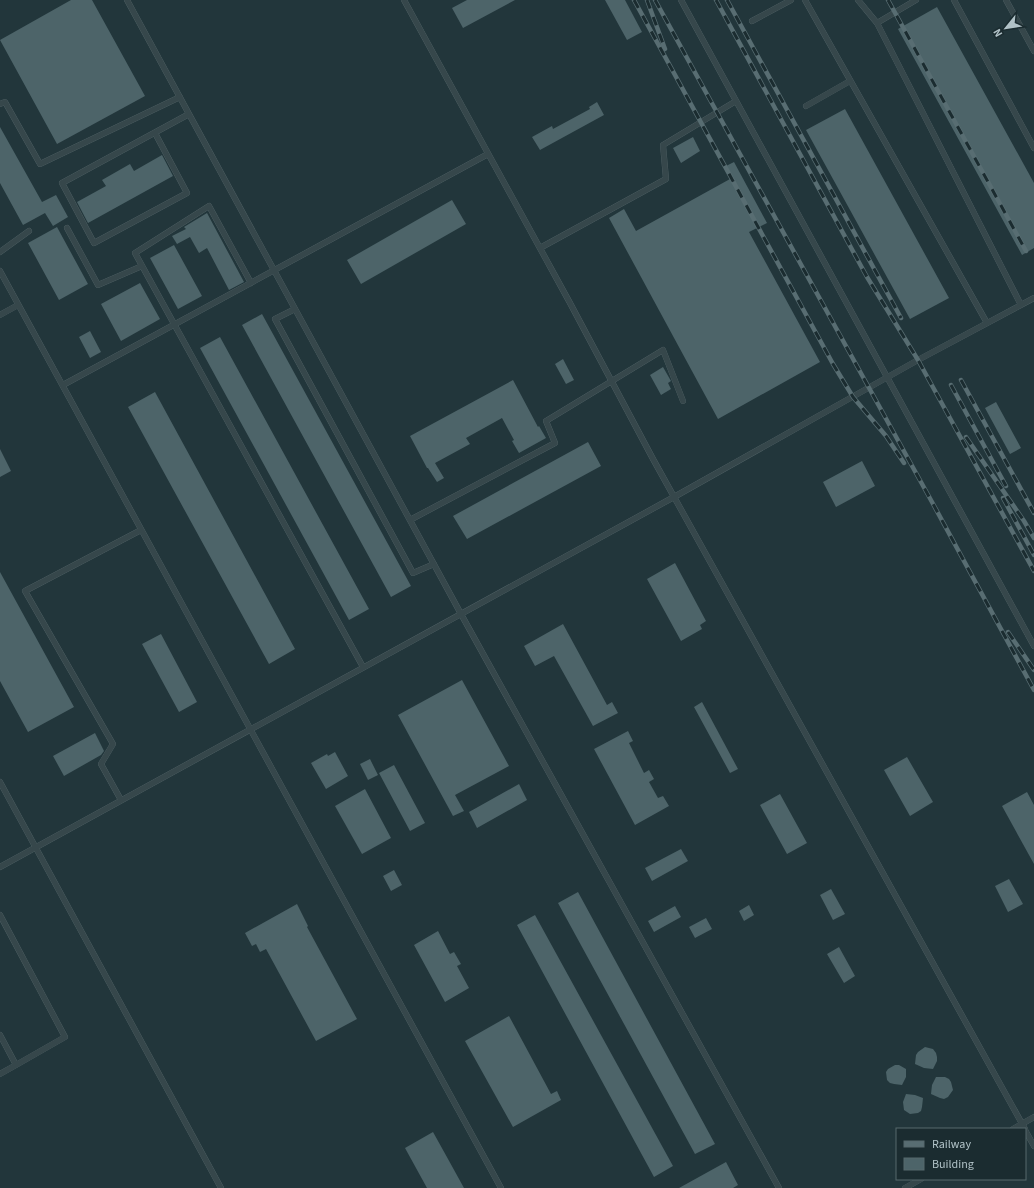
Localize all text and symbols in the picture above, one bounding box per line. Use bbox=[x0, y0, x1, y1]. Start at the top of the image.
north arrow bbox=[986, 8, 1026, 48]
text: N bbox=[989, 26, 1006, 40]
legend bbox=[896, 1128, 1026, 1180]
text: Railway bbox=[932, 1136, 971, 1153]
text: Building bbox=[932, 1156, 974, 1173]

